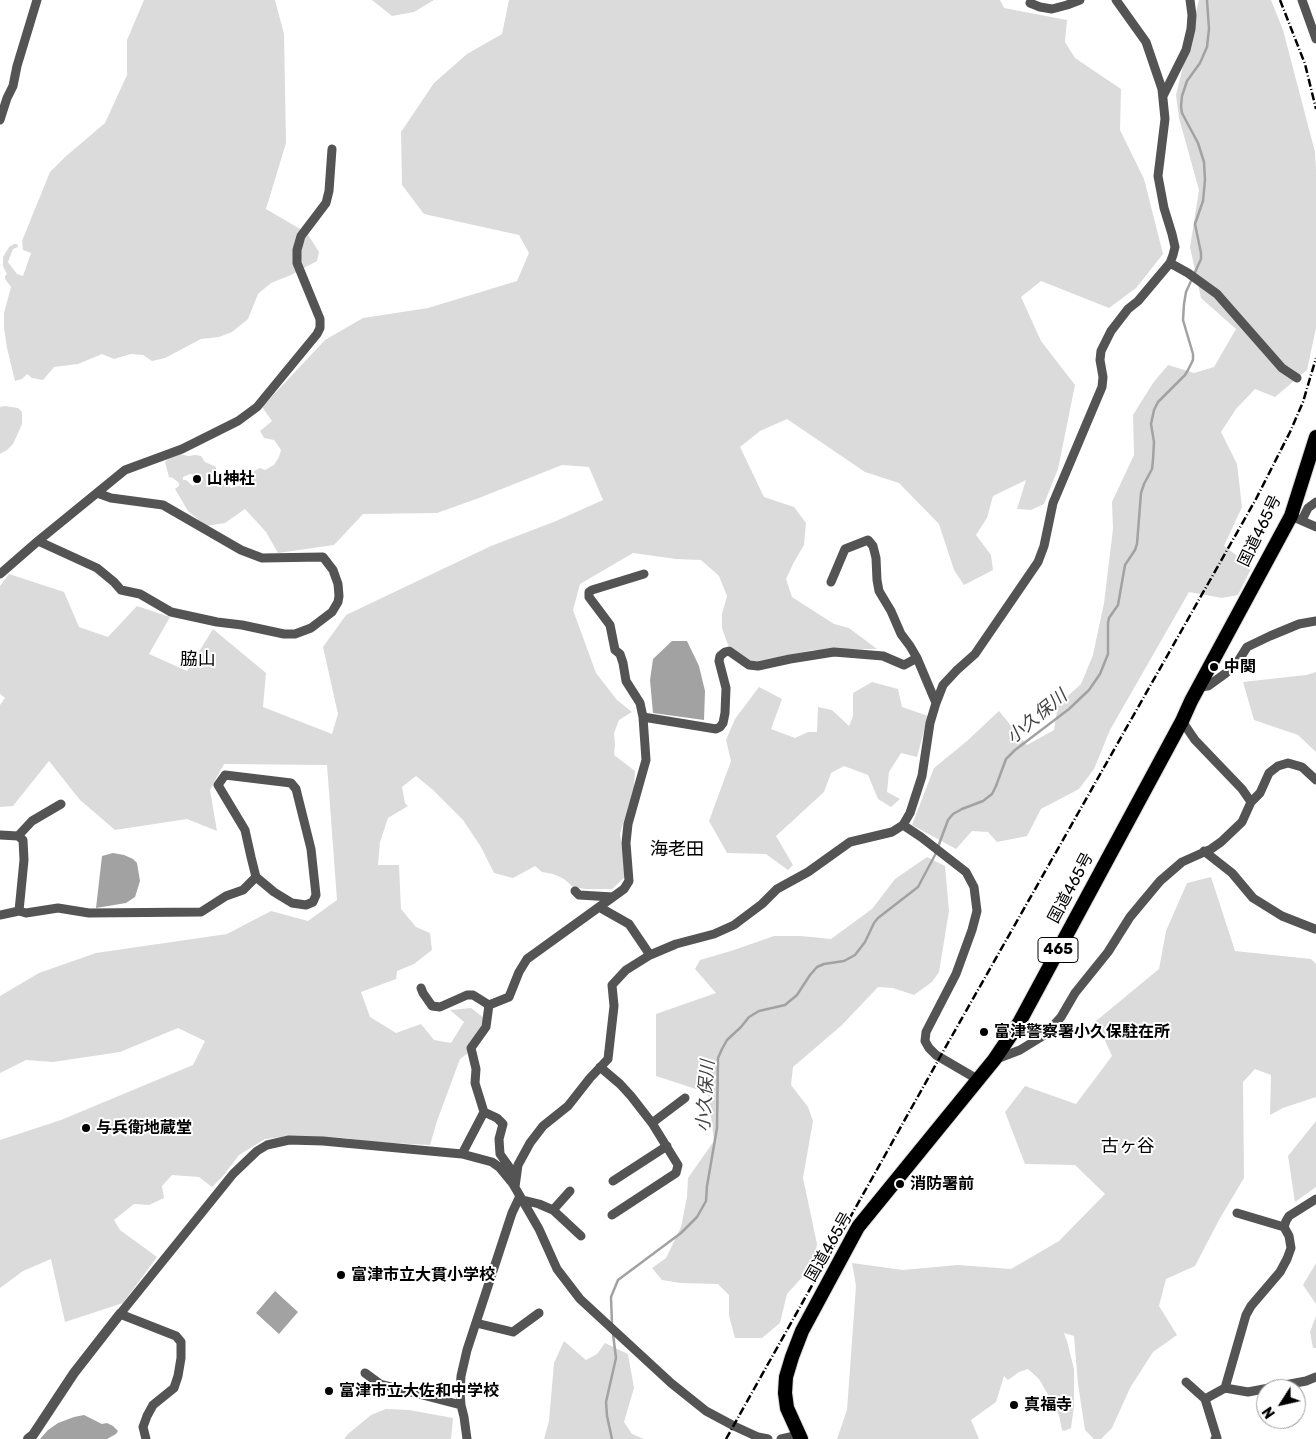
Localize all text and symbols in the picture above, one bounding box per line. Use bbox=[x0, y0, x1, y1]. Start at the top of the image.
place label: 山神社 bbox=[207, 469, 255, 489]
marker: 山神社 bbox=[191, 473, 203, 485]
street label: 国道465号 bbox=[1234, 492, 1286, 570]
district label: 脇山 bbox=[180, 649, 216, 671]
place label: 中関 bbox=[1224, 657, 1256, 677]
marker: 中関 bbox=[1208, 661, 1220, 673]
water label: 小久保川 bbox=[1002, 686, 1072, 748]
district label: 海老田 bbox=[650, 839, 704, 861]
street label: 国道465号 bbox=[1044, 849, 1098, 927]
road number: 465 bbox=[1038, 938, 1078, 962]
place label: 富津警察署小久保駐在所 bbox=[994, 1022, 1170, 1042]
marker: 富津警察署小久保駐在所 bbox=[978, 1026, 990, 1038]
water label: 小久保川 bbox=[693, 1059, 719, 1133]
place label: 与兵衛地蔵堂 bbox=[96, 1118, 192, 1138]
marker: 与兵衛地蔵堂 bbox=[80, 1122, 92, 1134]
district label: 古ヶ谷 bbox=[1101, 1136, 1155, 1158]
place label: 消防署前 bbox=[910, 1174, 974, 1194]
marker: 消防署前 bbox=[894, 1178, 906, 1190]
street label: 国道465号 bbox=[801, 1209, 857, 1285]
place label: 富津市立大貫小学校 bbox=[351, 1265, 495, 1285]
marker: 富津市立大貫小学校 bbox=[335, 1269, 347, 1281]
north arrow bbox=[1256, 1379, 1306, 1429]
place label: 富津市立大佐和中学校 bbox=[339, 1381, 499, 1401]
marker: 富津市立大佐和中学校 bbox=[323, 1385, 335, 1397]
place label: 真福寺 bbox=[1024, 1395, 1072, 1415]
marker: 真福寺 bbox=[1008, 1399, 1020, 1411]
text: N bbox=[1259, 1403, 1279, 1421]

